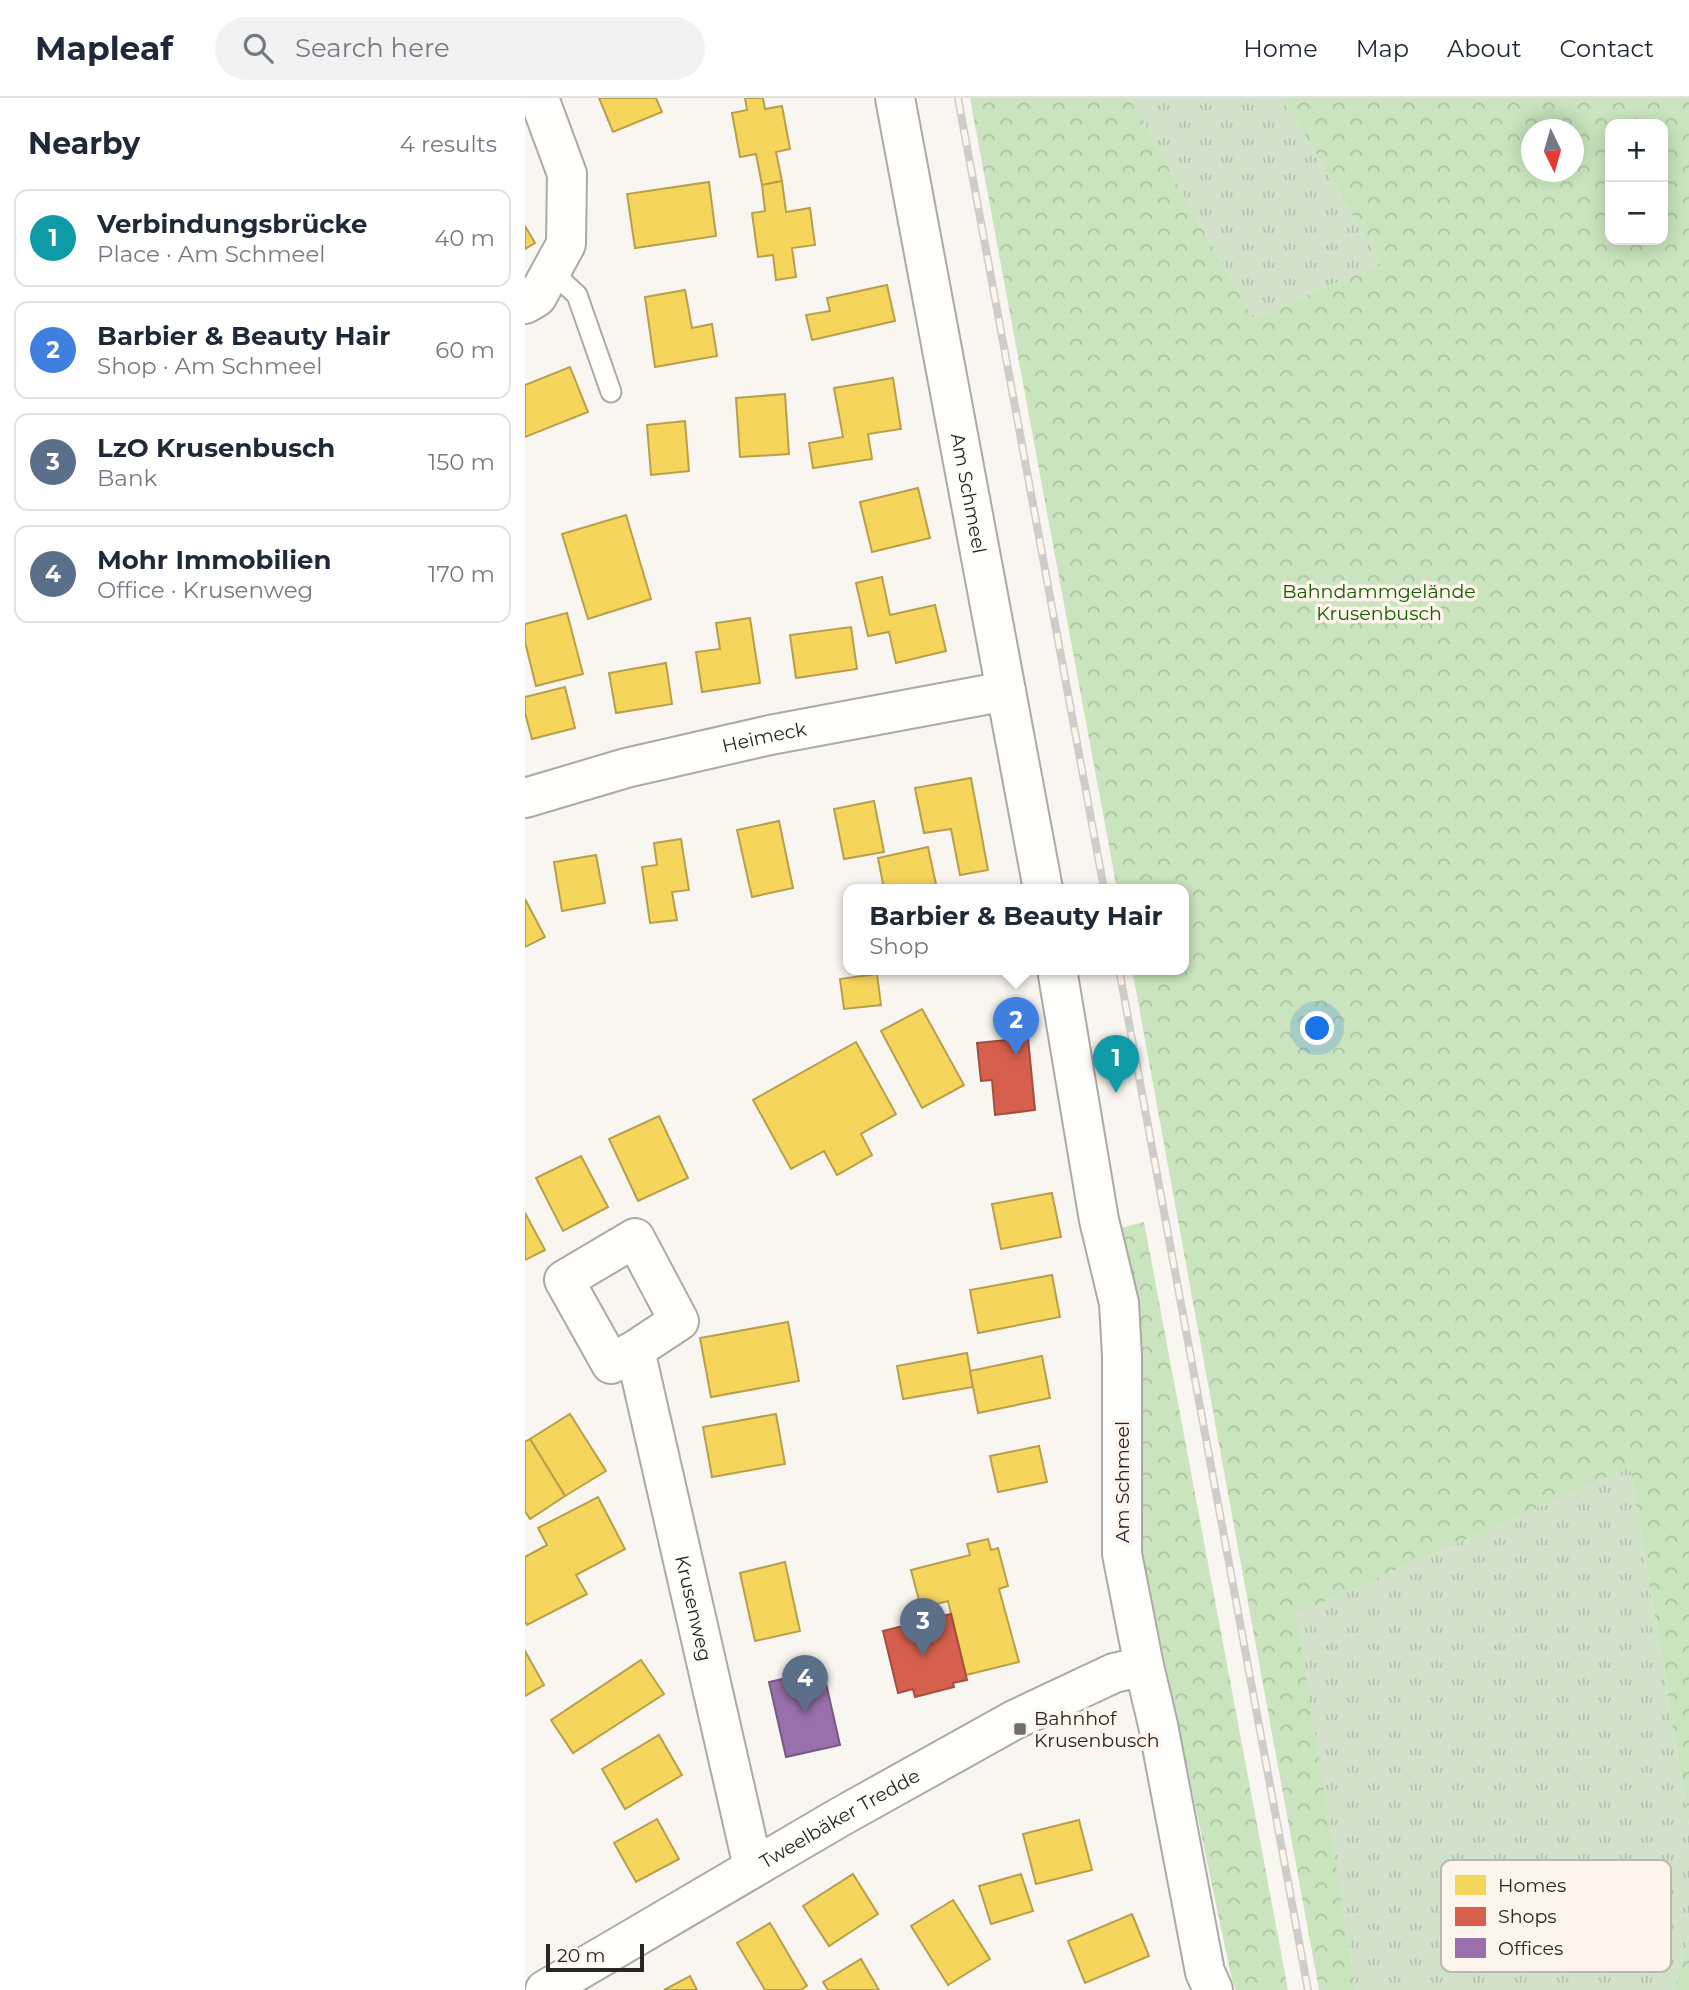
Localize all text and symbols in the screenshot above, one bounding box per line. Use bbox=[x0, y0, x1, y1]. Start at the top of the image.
search box bbox=[215, 17, 705, 80]
text: Mapleaf bbox=[35, 28, 173, 68]
icon: search bbox=[239, 29, 277, 67]
text: Search here bbox=[295, 32, 450, 64]
text: Home bbox=[1243, 34, 1318, 63]
text: Map bbox=[1356, 34, 1409, 63]
text: About bbox=[1447, 34, 1521, 63]
text: Contact bbox=[1559, 34, 1654, 63]
north arrow bbox=[1521, 119, 1584, 182]
map controls bbox=[1605, 119, 1668, 245]
button: + bbox=[1605, 119, 1668, 182]
text: Nearby bbox=[28, 125, 140, 162]
text: 4 results bbox=[400, 130, 497, 158]
button: − bbox=[1605, 182, 1668, 245]
text: Verbindungsbrücke bbox=[97, 208, 367, 240]
text: 1 bbox=[48, 224, 58, 252]
text: 40 m bbox=[434, 224, 495, 252]
text: Place · Am Schmeel bbox=[97, 240, 326, 268]
text: Barbier & Beauty Hair bbox=[97, 320, 391, 352]
text: 2 bbox=[46, 336, 60, 364]
text: 60 m bbox=[435, 336, 495, 364]
text: Shop · Am Schmeel bbox=[97, 352, 322, 380]
street label: Am Schmeel bbox=[946, 431, 991, 555]
text: LzO Krusenbusch bbox=[97, 432, 335, 464]
text: 3 bbox=[46, 448, 60, 476]
text: 150 m bbox=[428, 448, 495, 476]
text: Bank bbox=[97, 464, 157, 492]
text: Mohr Immobilien bbox=[97, 544, 331, 576]
text: 4 bbox=[45, 560, 61, 588]
text: 170 m bbox=[428, 560, 495, 588]
text: Office · Krusenweg bbox=[97, 576, 313, 604]
park label: Bahndammgelände Krusenbusch bbox=[1282, 580, 1476, 625]
street label: Heimeck bbox=[720, 717, 809, 757]
popup bbox=[843, 884, 1189, 975]
text: Barbier & Beauty Hair bbox=[869, 900, 1163, 932]
text: Shop bbox=[869, 932, 929, 960]
pin: 2 bbox=[993, 997, 1039, 1055]
your location bbox=[1300, 1011, 1334, 1045]
pin: 1 bbox=[1093, 1035, 1139, 1093]
street label: Am Schmeel bbox=[1111, 1421, 1134, 1543]
street label: Krusenweg bbox=[671, 1553, 717, 1663]
pin: 3 bbox=[900, 1598, 946, 1656]
pin: 4 bbox=[782, 1655, 828, 1713]
place label: Bahnhof Krusenbusch bbox=[1034, 1707, 1160, 1752]
marker: Bahnhof Krusenbusch bbox=[1012, 1721, 1028, 1737]
street label: Tweelbäker Tredde bbox=[755, 1763, 924, 1873]
legend bbox=[1441, 1860, 1671, 1972]
text: Homes bbox=[1498, 1874, 1566, 1897]
text: Shops bbox=[1498, 1905, 1557, 1928]
text: Offices bbox=[1498, 1937, 1563, 1960]
scale bar bbox=[546, 1941, 644, 1973]
text: 20 m bbox=[557, 1944, 605, 1967]

